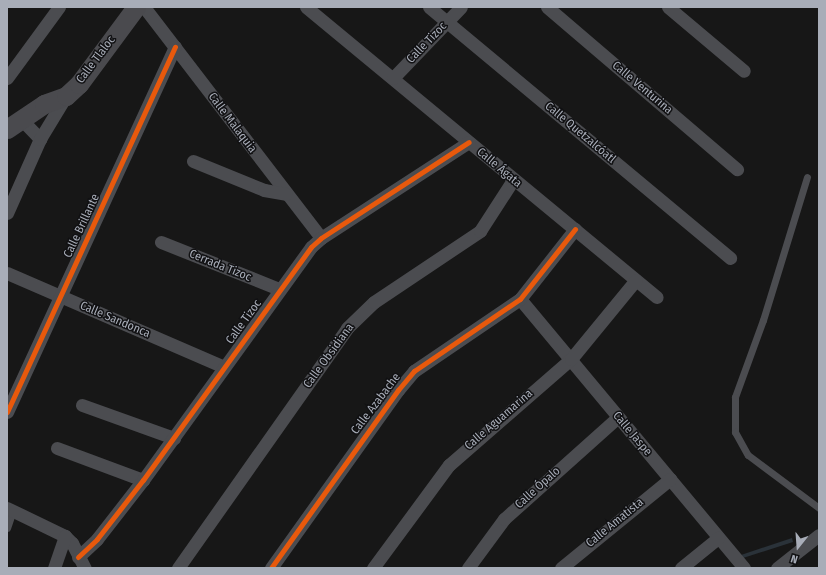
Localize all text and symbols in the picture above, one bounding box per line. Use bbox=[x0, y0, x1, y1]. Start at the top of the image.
street label: Calle Tizoc bbox=[404, 19, 450, 67]
street label: Calle Tlaloc bbox=[74, 33, 118, 87]
street label: Calle Venturina bbox=[609, 59, 675, 117]
street label: Calle Malaquia bbox=[205, 90, 259, 156]
street label: Calle Quetzalcóatl bbox=[542, 99, 618, 167]
street label: Calle Ágata bbox=[474, 145, 524, 191]
street label: Calle Brillante bbox=[61, 192, 103, 260]
street label: Cerrada Tizoc bbox=[187, 247, 253, 285]
street label: Calle Tizoc bbox=[223, 297, 265, 347]
street label: Calle Sandonca bbox=[78, 299, 152, 341]
street label: Calle Obsidiana bbox=[301, 321, 357, 391]
street label: Calle Azabache bbox=[348, 370, 404, 438]
street label: Calle Aguamarina bbox=[462, 387, 536, 453]
street label: Calle Jaspe bbox=[609, 409, 655, 459]
street label: Calle Ópalo bbox=[512, 464, 564, 512]
street label: Calle Amatista bbox=[583, 495, 647, 551]
north arrow bbox=[778, 527, 818, 567]
text: N bbox=[789, 552, 799, 566]

